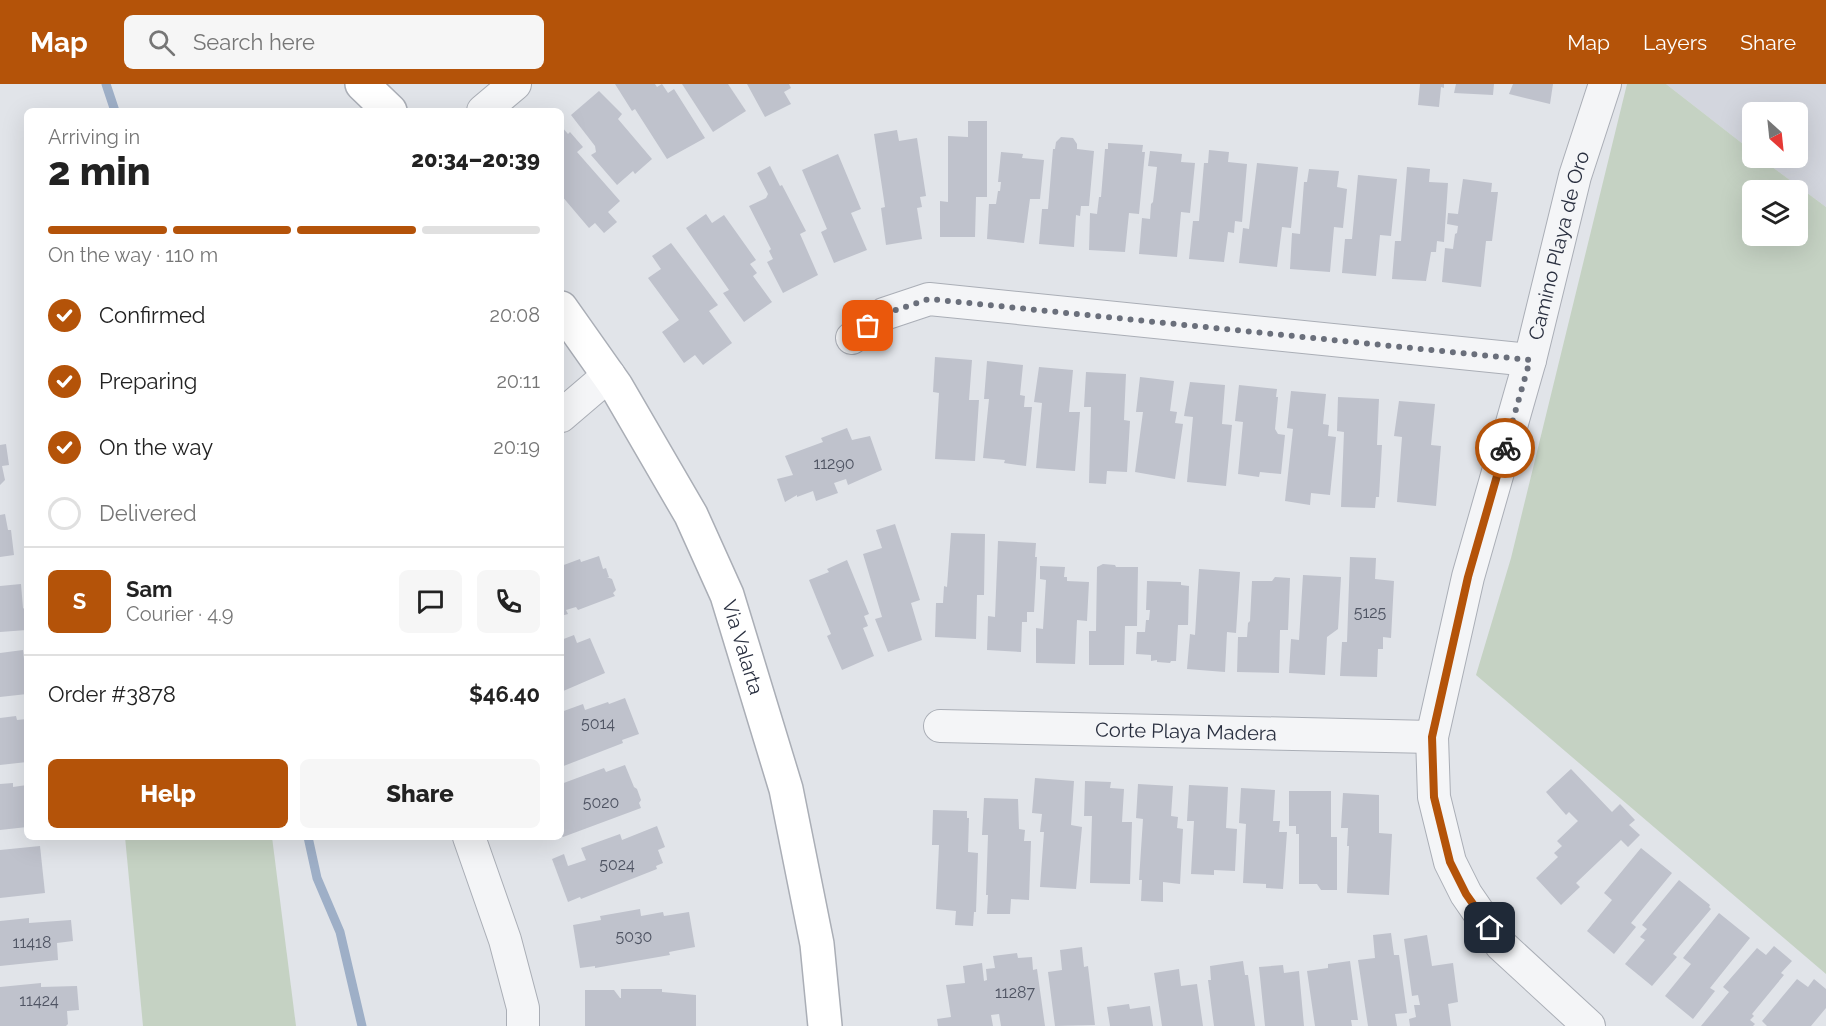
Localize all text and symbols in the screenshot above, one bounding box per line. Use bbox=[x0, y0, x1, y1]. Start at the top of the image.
search box bbox=[124, 15, 544, 69]
text: Map bbox=[30, 26, 88, 59]
icon: search bbox=[145, 26, 178, 59]
text: Search here bbox=[193, 29, 315, 55]
text: Map bbox=[1567, 30, 1610, 55]
text: Layers bbox=[1643, 30, 1707, 55]
text: Share bbox=[1740, 30, 1796, 55]
north arrow bbox=[1742, 102, 1808, 168]
map controls bbox=[1742, 102, 1808, 246]
text: Arriving in bbox=[48, 125, 140, 149]
text: 20:34–20:39 bbox=[411, 146, 540, 172]
text: 2 min bbox=[48, 148, 151, 194]
street label: Camino Playa de Oro bbox=[1523, 148, 1594, 342]
button: layers bbox=[1742, 180, 1808, 246]
text: On the way · 110 m bbox=[48, 243, 218, 267]
icon: check bbox=[48, 299, 81, 332]
pin bbox=[842, 300, 893, 351]
text: Confirmed bbox=[99, 302, 206, 328]
text: 20:08 bbox=[489, 303, 540, 327]
icon: bag bbox=[851, 309, 884, 342]
icon: check bbox=[48, 365, 81, 398]
text: Preparing bbox=[99, 368, 197, 394]
text: 20:11 bbox=[496, 369, 540, 393]
courier bbox=[1475, 418, 1535, 478]
icon: check bbox=[48, 431, 81, 464]
icon: bike bbox=[1489, 432, 1522, 465]
text: On the way bbox=[99, 434, 213, 460]
text: 20:19 bbox=[493, 435, 540, 459]
house number: 11290 bbox=[813, 454, 855, 473]
text: Delivered bbox=[99, 500, 197, 526]
button: chat bbox=[399, 570, 462, 633]
button: phone bbox=[477, 570, 540, 633]
text: Sam bbox=[126, 576, 173, 602]
text: S bbox=[73, 588, 86, 614]
street label: Via Valarta bbox=[717, 597, 769, 698]
text: Courier · 4.9 bbox=[126, 602, 234, 626]
house number: 5125 bbox=[1354, 603, 1387, 622]
text: Order #3878 bbox=[48, 681, 176, 707]
text: $46.40 bbox=[469, 681, 540, 707]
house number: 5014 bbox=[581, 714, 615, 733]
street label: Corte Playa Madera bbox=[1095, 717, 1277, 746]
button: Help bbox=[48, 759, 288, 828]
button: Share bbox=[300, 759, 540, 828]
house number: 5020 bbox=[583, 793, 619, 812]
house number: 5024 bbox=[599, 855, 635, 874]
pin bbox=[1464, 902, 1515, 953]
icon: home bbox=[1473, 911, 1506, 944]
house number: 5030 bbox=[616, 927, 652, 946]
house number: 11418 bbox=[13, 933, 51, 952]
house number: 11287 bbox=[995, 983, 1035, 1002]
house number: 11424 bbox=[19, 991, 59, 1010]

